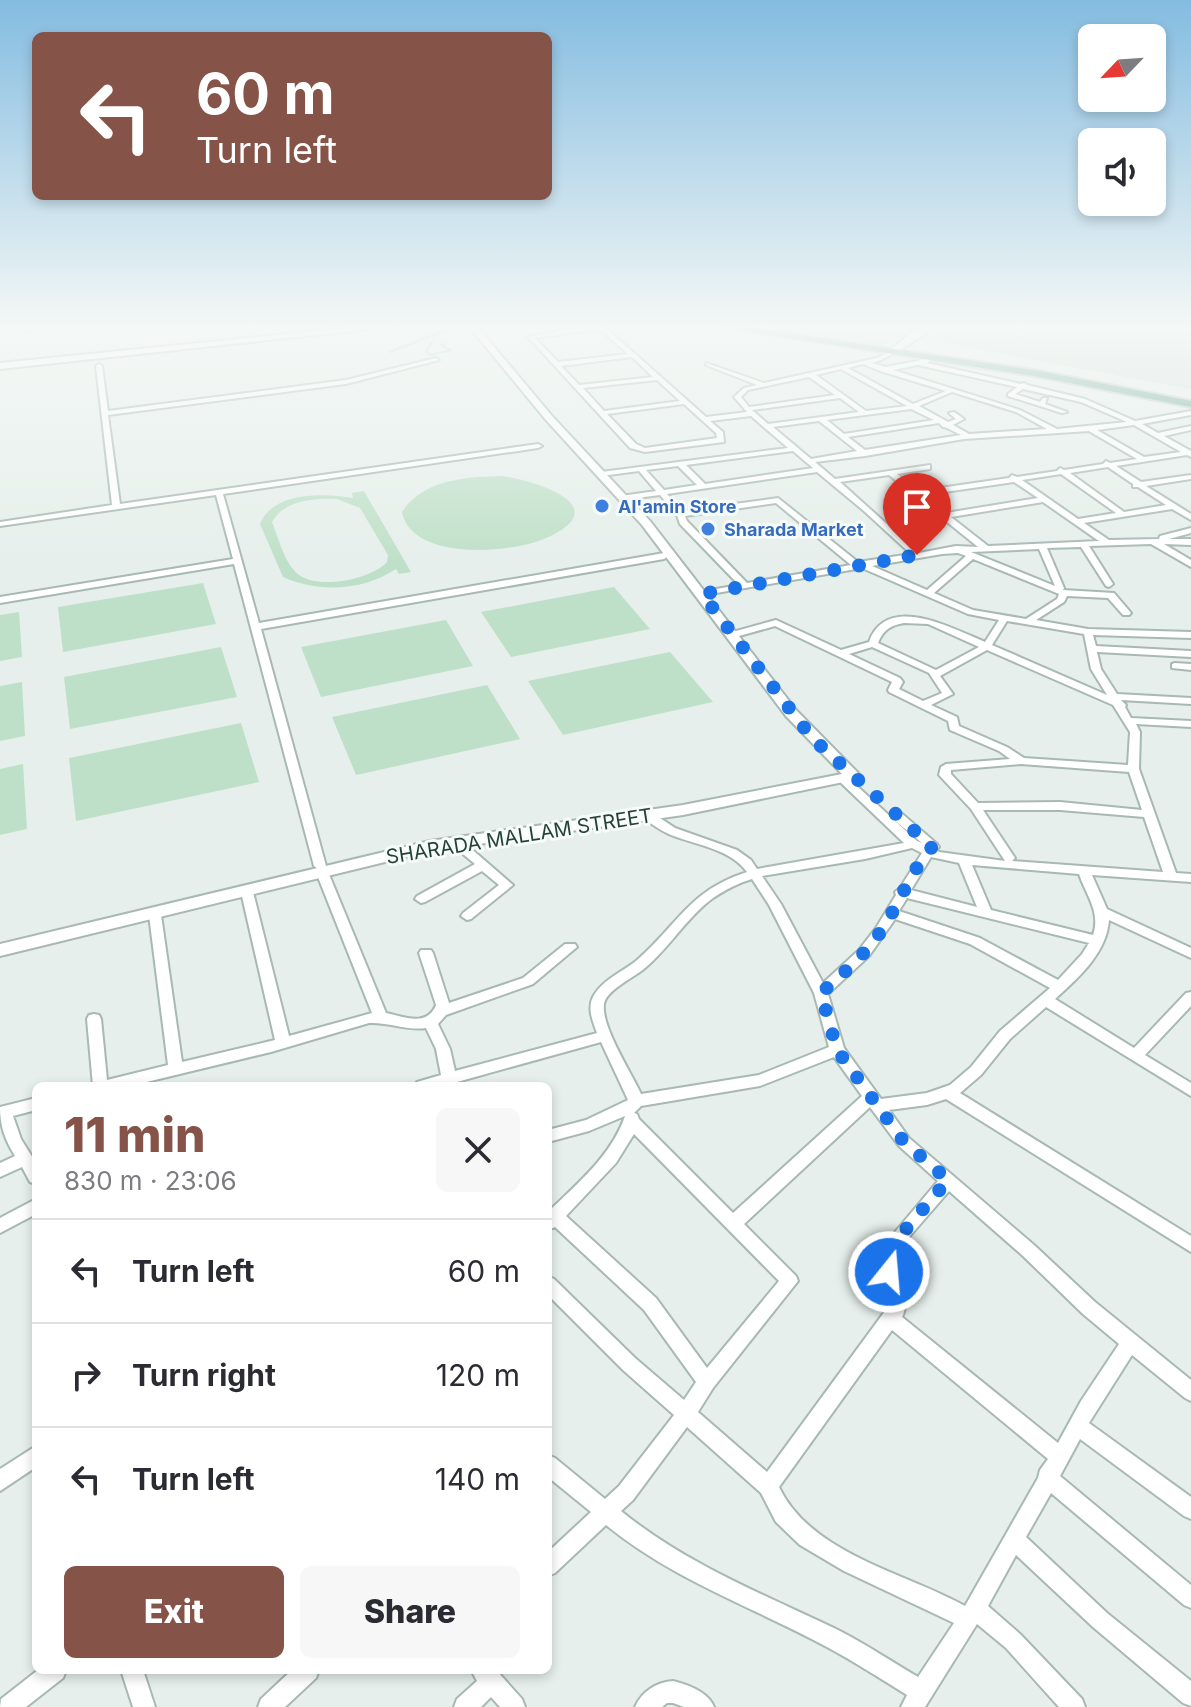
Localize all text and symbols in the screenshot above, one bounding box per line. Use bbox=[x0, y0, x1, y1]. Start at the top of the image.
north arrow bbox=[1078, 24, 1166, 112]
map controls bbox=[1078, 24, 1166, 216]
text: 60 m bbox=[196, 60, 335, 128]
icon: left bbox=[64, 64, 168, 168]
text: Turn left bbox=[196, 128, 337, 172]
button: sound bbox=[1078, 128, 1166, 216]
pin bbox=[883, 473, 951, 555]
icon: arrive bbox=[895, 485, 939, 529]
place label: Al'amin Store bbox=[618, 496, 737, 517]
marker: Al'amin Store bbox=[593, 497, 611, 515]
place label: Sharada Market bbox=[724, 519, 864, 540]
marker: Sharada Market bbox=[699, 520, 717, 538]
street label: SHARADA MALLAM STREET bbox=[384, 803, 654, 869]
text: 11 min bbox=[64, 1105, 205, 1164]
button: close bbox=[436, 1108, 520, 1192]
text: 830 m · 23:06 bbox=[64, 1165, 237, 1196]
position arrow bbox=[847, 1230, 931, 1314]
icon: left bbox=[64, 1249, 108, 1293]
text: Turn left bbox=[132, 1253, 254, 1289]
text: 60 m bbox=[448, 1253, 520, 1289]
icon: right bbox=[64, 1353, 108, 1397]
text: Turn right bbox=[132, 1357, 276, 1393]
text: 120 m bbox=[436, 1357, 520, 1393]
icon: left bbox=[64, 1457, 108, 1501]
text: Turn left bbox=[132, 1461, 254, 1497]
text: 140 m bbox=[435, 1461, 520, 1497]
button: Exit bbox=[64, 1566, 284, 1658]
button: Share bbox=[300, 1566, 520, 1658]

